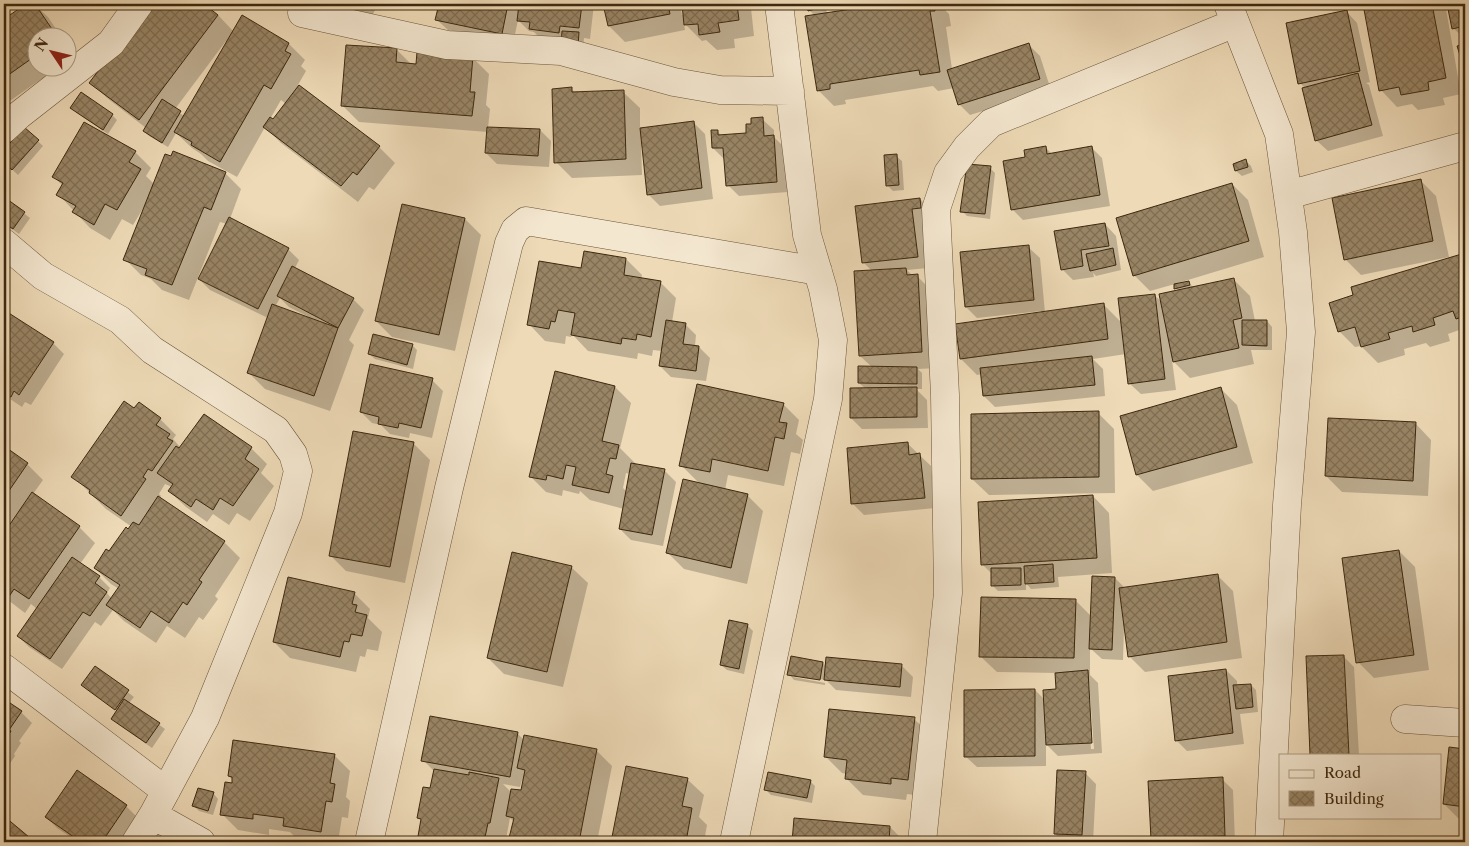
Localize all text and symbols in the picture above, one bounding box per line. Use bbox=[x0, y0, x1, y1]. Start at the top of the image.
north arrow bbox=[28, 28, 78, 78]
text: N bbox=[30, 34, 52, 55]
legend bbox=[1279, 754, 1442, 818]
text: Road bbox=[1324, 763, 1361, 782]
text: Building bbox=[1324, 789, 1384, 808]

